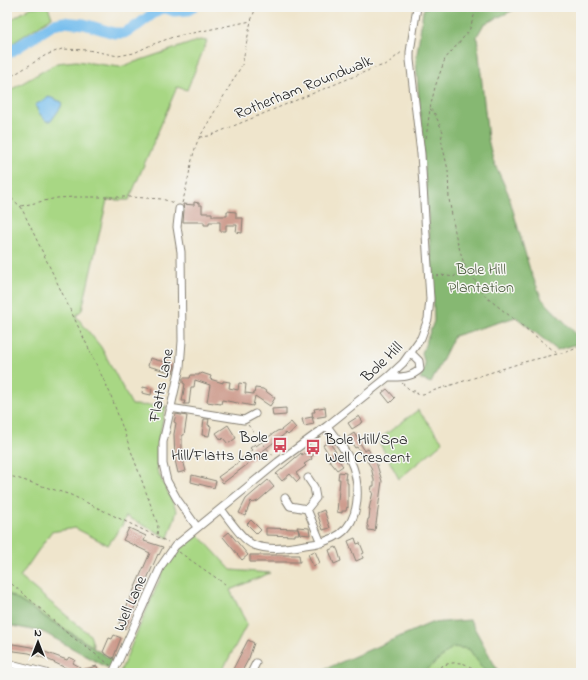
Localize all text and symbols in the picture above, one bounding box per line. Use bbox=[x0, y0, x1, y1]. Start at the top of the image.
street label: Rotherham Roundwalk bbox=[231, 49, 377, 126]
park label: Bole Hill Plantation bbox=[448, 258, 514, 300]
street label: Bole Hill bbox=[355, 336, 409, 389]
street label: Flatts Lane bbox=[143, 346, 181, 425]
place label: Bole Hill/Flatts Lane bbox=[171, 426, 269, 468]
place label: Bole Hill/Spa Well Crescent bbox=[324, 428, 411, 470]
bus stop icon: Bole Hill/Flatts Lane bbox=[271, 436, 289, 454]
bus stop icon: Bole Hill/Spa Well Crescent bbox=[304, 438, 322, 456]
street label: Well Lane bbox=[108, 571, 154, 635]
north arrow bbox=[18, 622, 58, 662]
text: N bbox=[34, 625, 42, 641]

